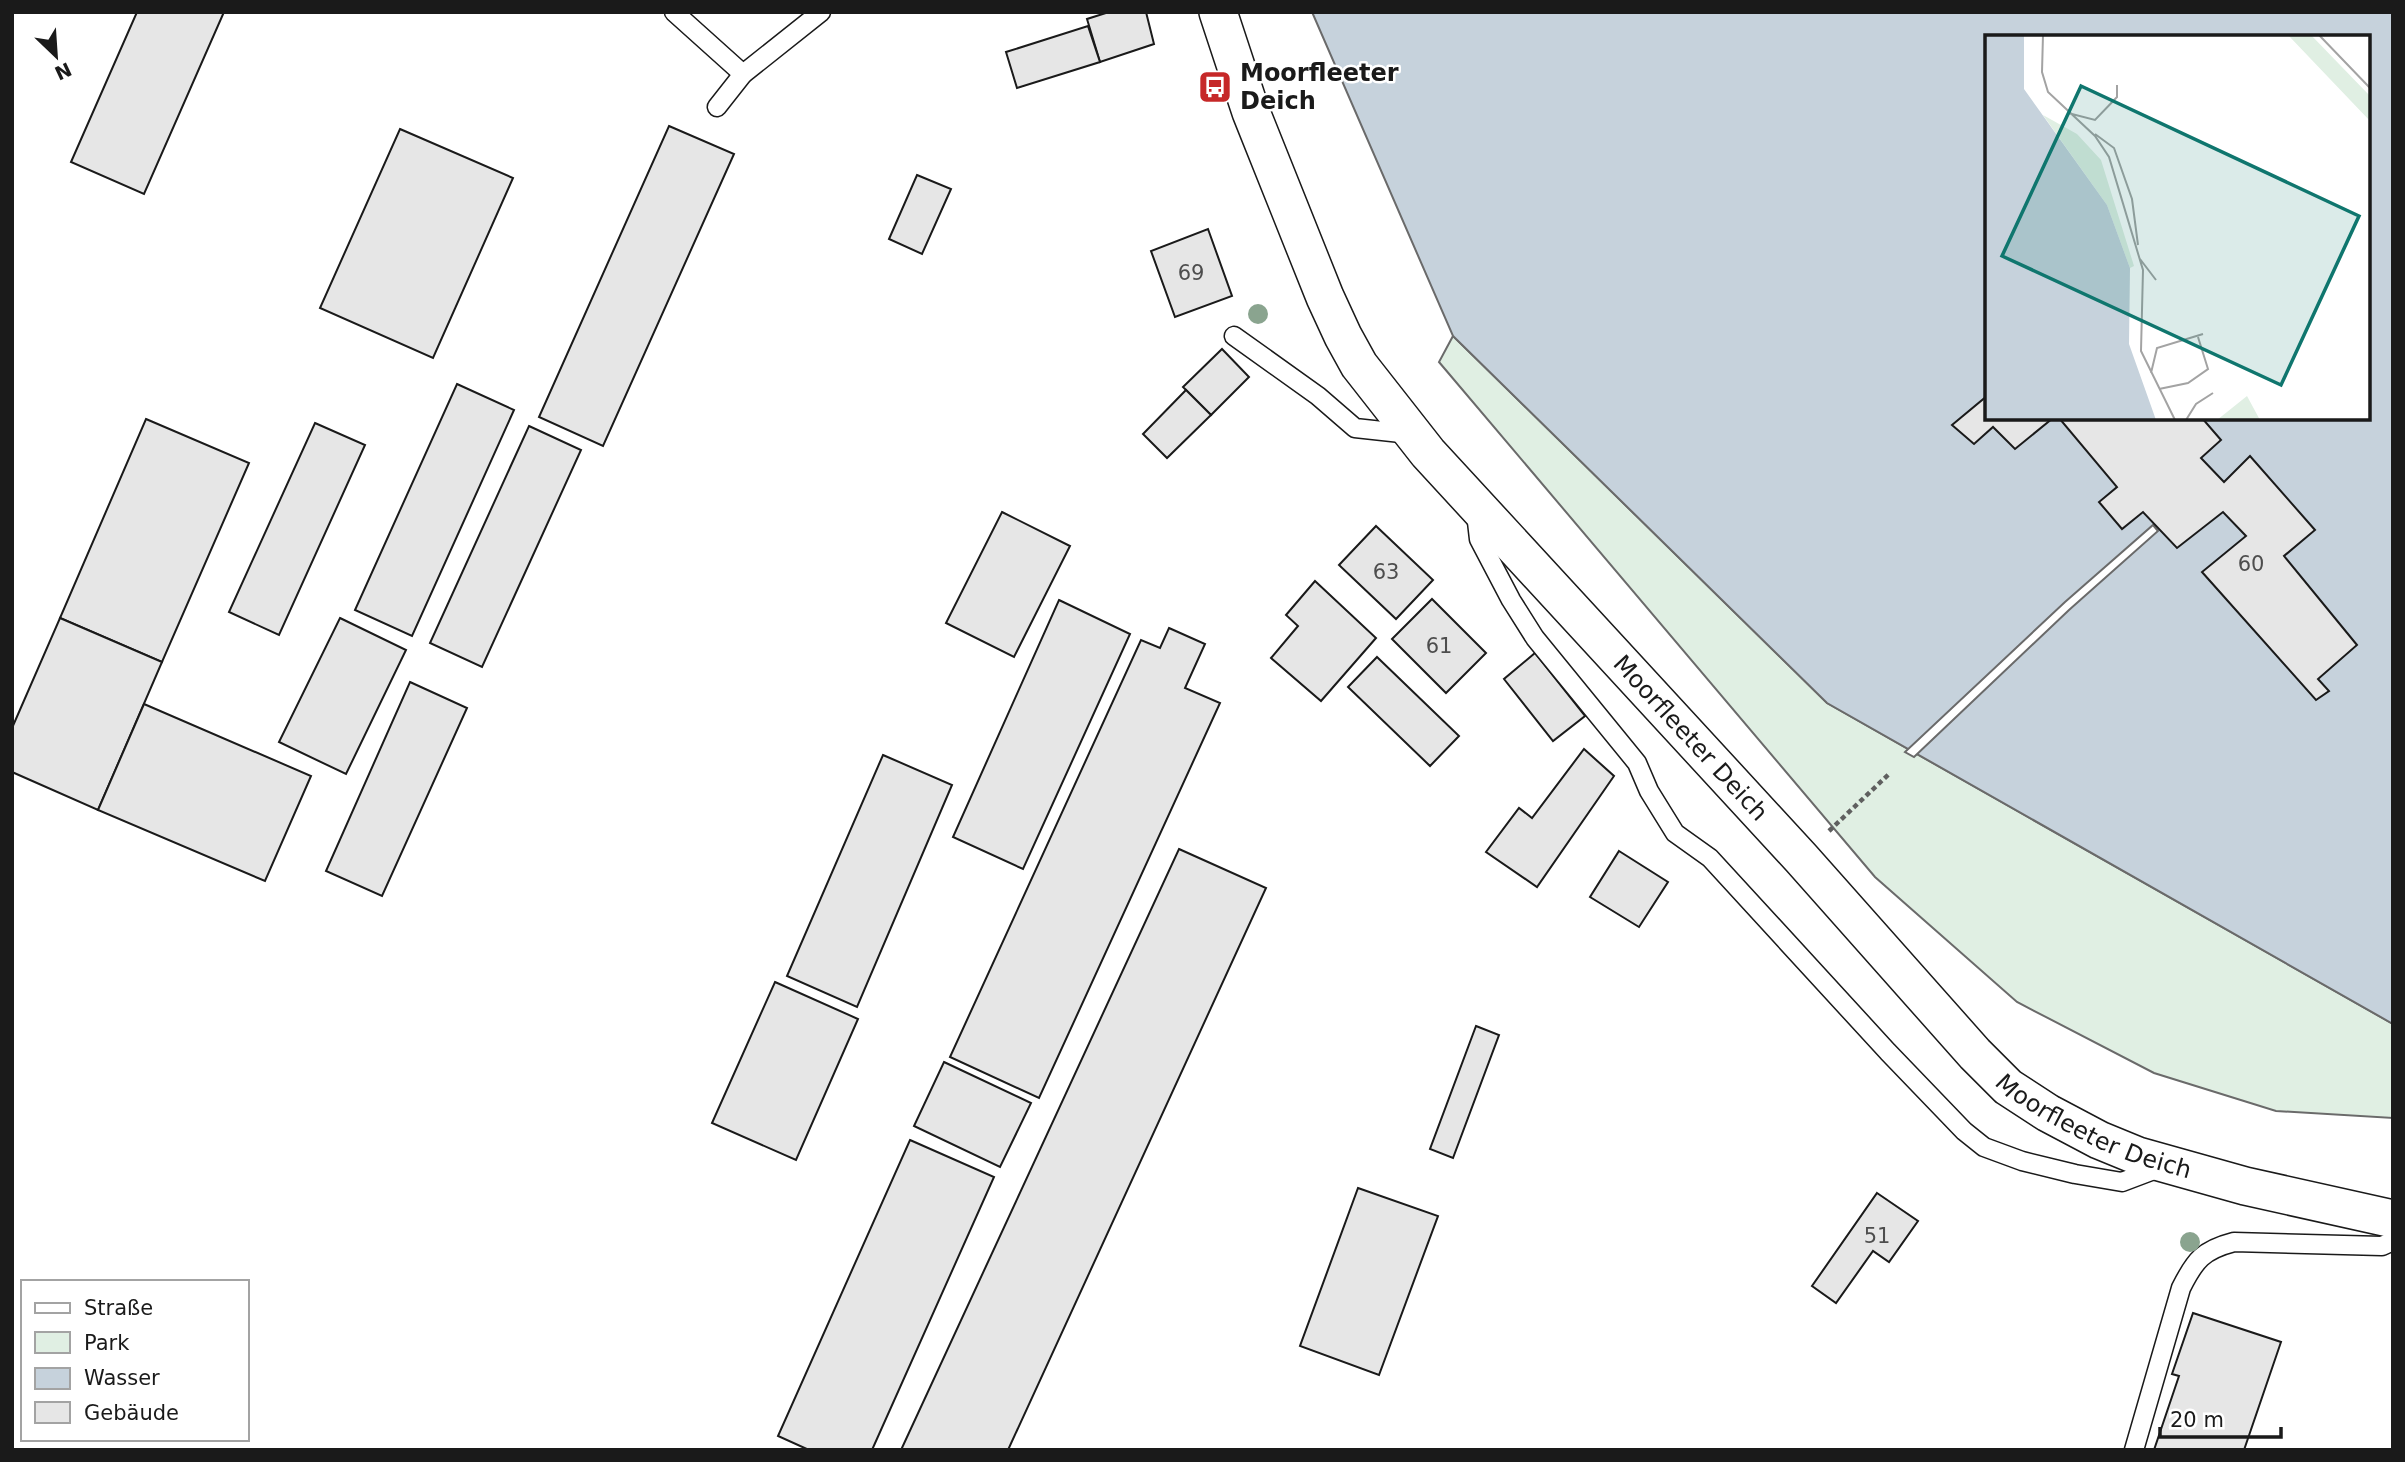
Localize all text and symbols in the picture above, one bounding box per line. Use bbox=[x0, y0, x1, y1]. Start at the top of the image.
north arrow bbox=[21, 21, 91, 91]
inset map bbox=[1985, 35, 2370, 420]
text: N bbox=[51, 58, 75, 85]
place label: Moorfleeter Deich bbox=[1240, 59, 1399, 115]
bus stop icon: Moorfleeter Deich bbox=[1196, 68, 1234, 106]
house number: 69 bbox=[1178, 261, 1204, 285]
house number: 60 bbox=[2238, 552, 2264, 576]
house number: 63 bbox=[1373, 560, 1399, 584]
house number: 61 bbox=[1426, 634, 1452, 658]
street label: Moorfleeter Deich bbox=[1608, 650, 1774, 827]
street label: Moorfleeter Deich bbox=[1990, 1069, 2195, 1184]
house number: 51 bbox=[1864, 1224, 1890, 1248]
legend bbox=[21, 1280, 248, 1441]
text: Straße bbox=[84, 1296, 153, 1320]
text: Park bbox=[84, 1331, 130, 1355]
text: Wasser bbox=[84, 1366, 160, 1390]
scale bar bbox=[2160, 1396, 2281, 1440]
text: Gebäude bbox=[84, 1401, 179, 1425]
text: 20 m bbox=[2170, 1408, 2224, 1432]

